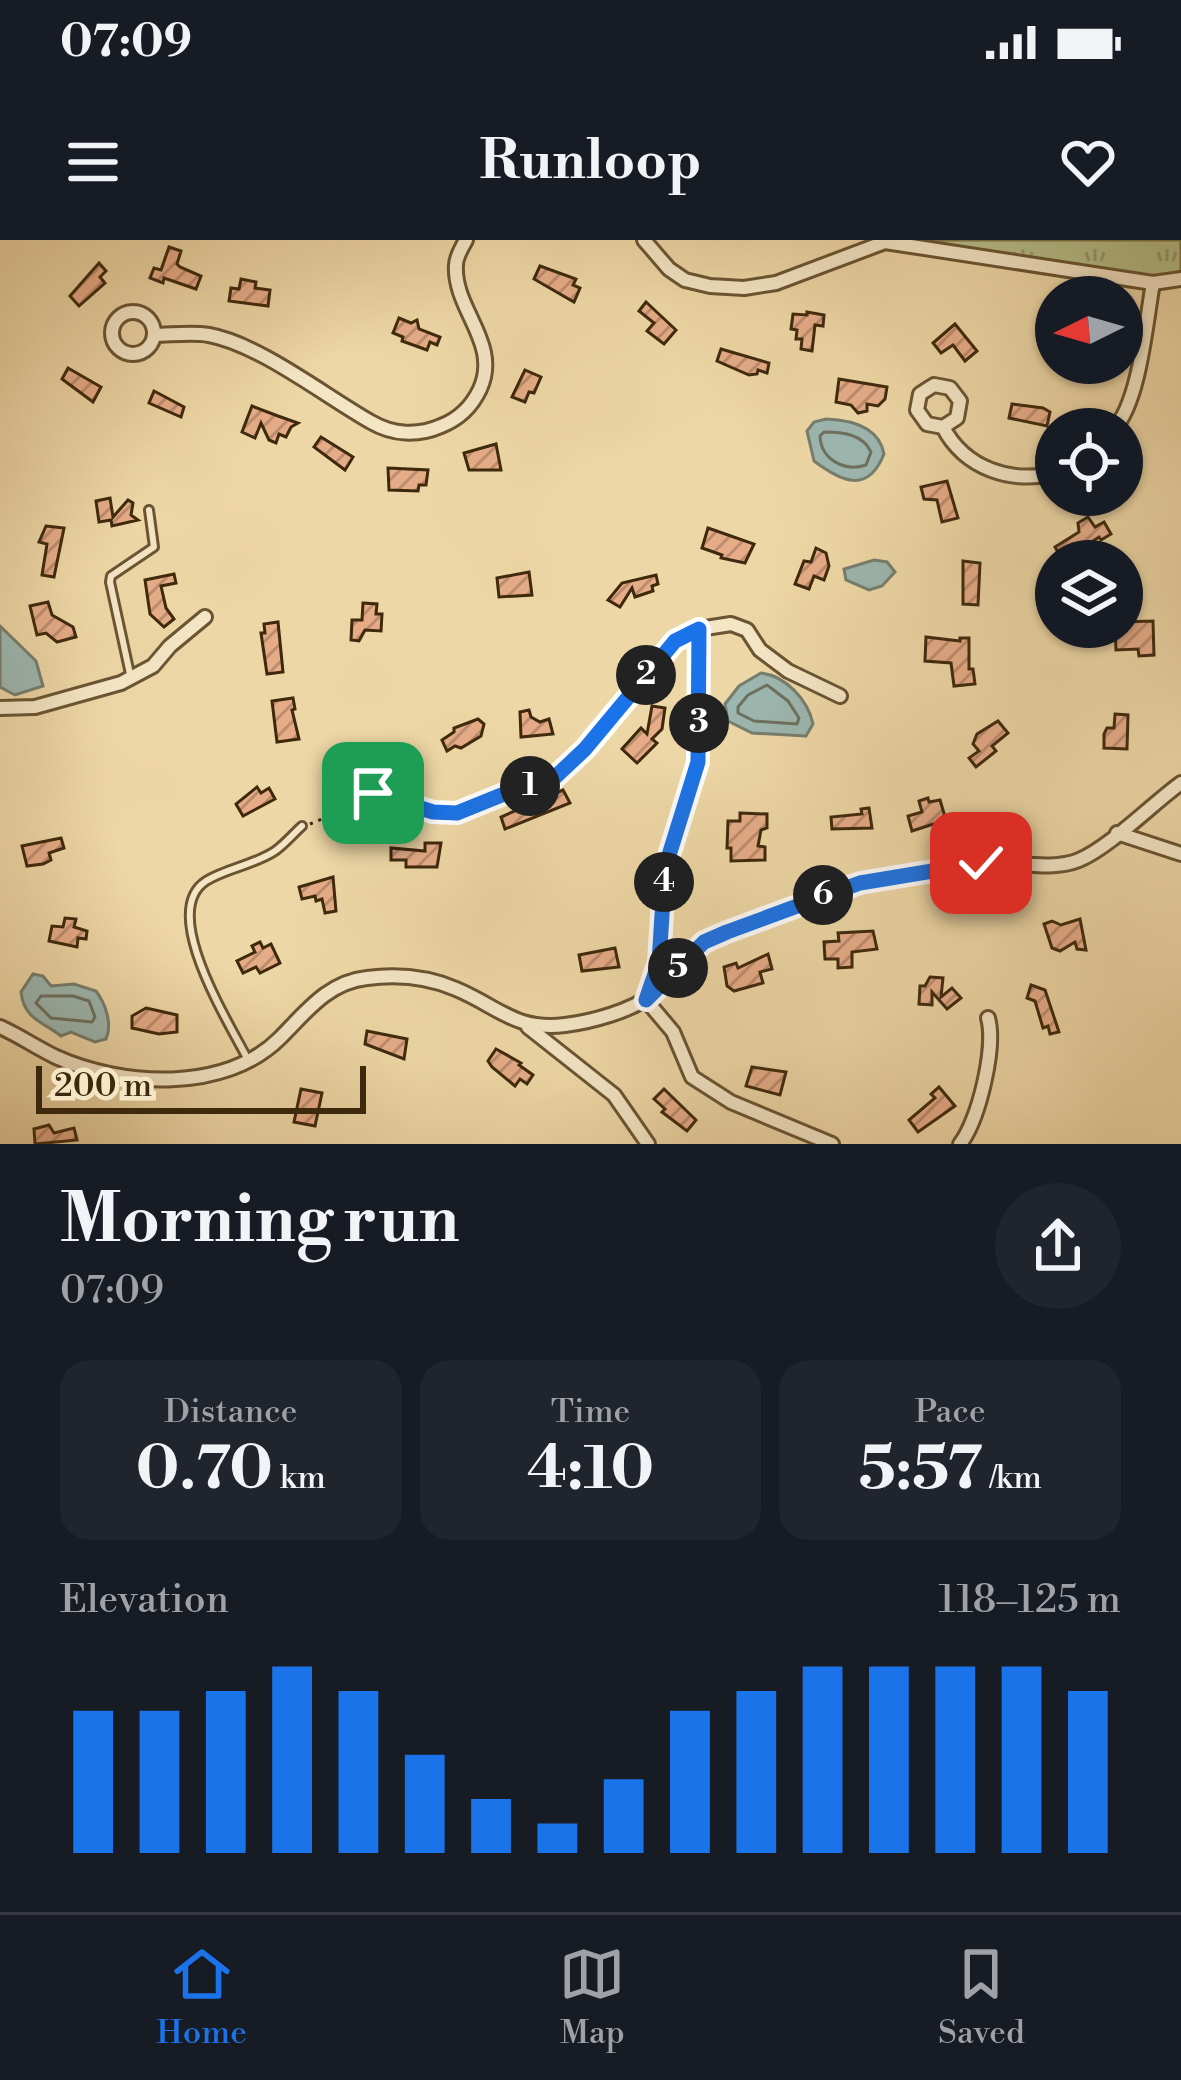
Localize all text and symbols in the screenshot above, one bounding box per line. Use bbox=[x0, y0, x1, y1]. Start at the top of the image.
text: 07:09 bbox=[60, 14, 192, 71]
text: Runloop bbox=[480, 128, 701, 196]
icon: menu bbox=[60, 129, 126, 195]
icon: heart bbox=[1055, 129, 1121, 195]
north arrow bbox=[1035, 276, 1143, 384]
map controls bbox=[1035, 276, 1143, 648]
button: locate bbox=[1035, 408, 1143, 516]
button: layers bbox=[1035, 540, 1143, 648]
pin: 2 bbox=[616, 645, 676, 705]
text: 2 bbox=[636, 654, 656, 695]
pin: 3 bbox=[669, 693, 729, 753]
text: 3 bbox=[689, 702, 709, 743]
pin bbox=[322, 742, 424, 844]
pin: 1 bbox=[500, 756, 560, 816]
icon: arrive bbox=[340, 760, 406, 826]
text: 1 bbox=[522, 765, 538, 806]
pin bbox=[930, 812, 1032, 914]
icon: check bbox=[948, 830, 1014, 896]
pin: 4 bbox=[634, 852, 694, 912]
text: 4 bbox=[653, 861, 675, 902]
pin: 6 bbox=[793, 865, 853, 925]
text: 6 bbox=[813, 874, 833, 915]
pin: 5 bbox=[648, 938, 708, 998]
text: 5 bbox=[668, 947, 688, 988]
scale bar bbox=[36, 1060, 366, 1113]
text: 200 m bbox=[54, 1066, 152, 1107]
text: Morning run bbox=[60, 1180, 459, 1263]
button: share bbox=[995, 1183, 1121, 1309]
text: 07:09 bbox=[60, 1267, 164, 1316]
text: Distance bbox=[164, 1392, 297, 1433]
text: Time bbox=[551, 1392, 630, 1433]
text: Pace bbox=[915, 1392, 986, 1433]
text: 0.70 bbox=[136, 1433, 273, 1508]
text: 4:10 bbox=[527, 1433, 654, 1508]
text: 5:57 bbox=[858, 1433, 983, 1508]
text: km bbox=[273, 1458, 326, 1499]
text: /km bbox=[983, 1458, 1042, 1499]
text: Elevation bbox=[60, 1576, 229, 1625]
text: 118–125 m bbox=[939, 1576, 1121, 1625]
tab: Home bbox=[156, 1941, 247, 2054]
tab: Map bbox=[559, 1941, 625, 2054]
tab: Saved bbox=[938, 1941, 1025, 2054]

